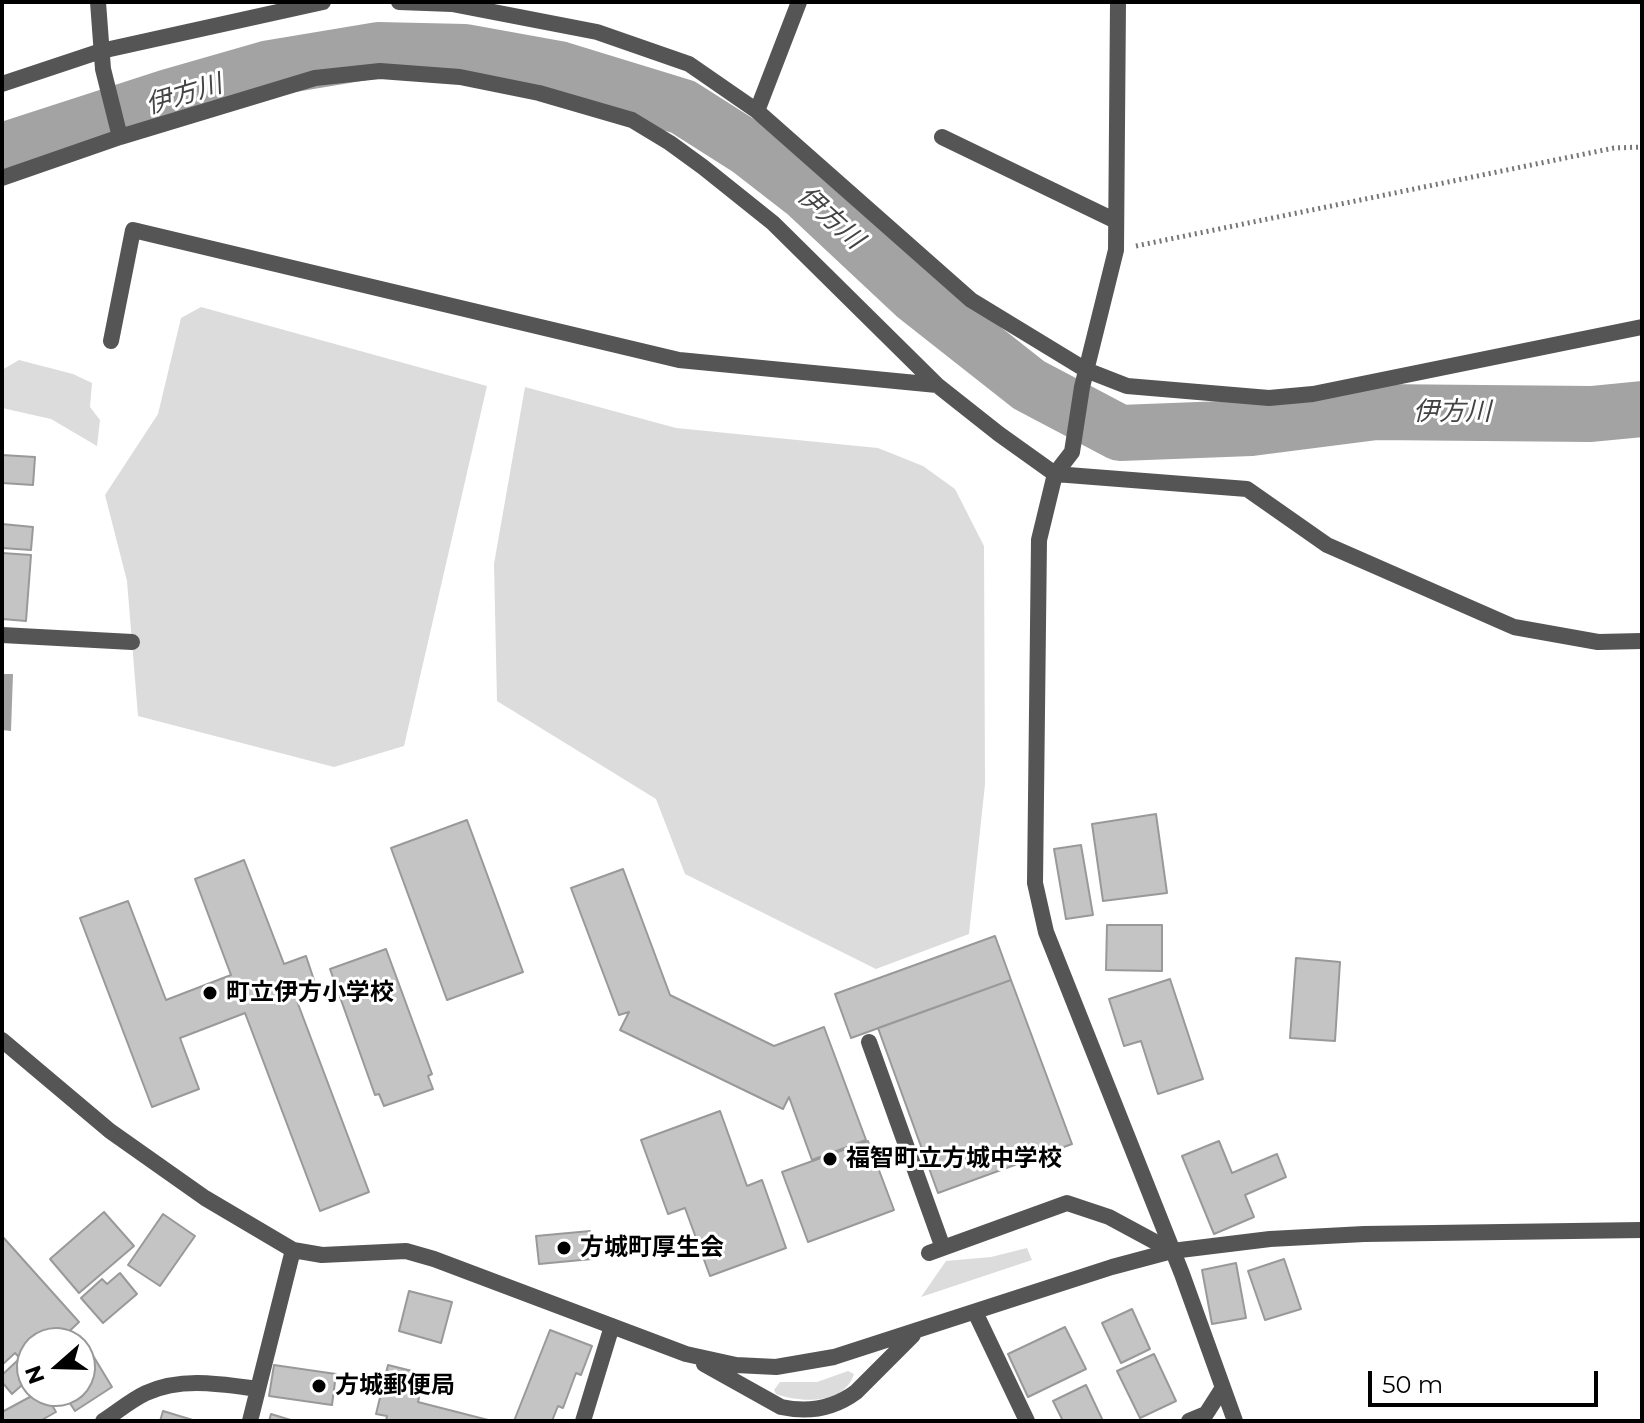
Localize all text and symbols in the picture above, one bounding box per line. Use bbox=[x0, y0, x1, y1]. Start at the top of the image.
water label: 伊方川 bbox=[142, 69, 226, 121]
water label: 伊方川 bbox=[791, 180, 869, 256]
water label: 伊方川 bbox=[1413, 396, 1491, 428]
place label: 町立伊方小学校 bbox=[226, 979, 394, 1007]
marker: 町立伊方小学校 bbox=[201, 984, 219, 1002]
place label: 福智町立方城中学校 bbox=[846, 1145, 1062, 1173]
marker: 福智町立方城中学校 bbox=[821, 1150, 839, 1168]
place label: 方城町厚生会 bbox=[580, 1234, 724, 1262]
marker: 方城町厚生会 bbox=[555, 1239, 573, 1257]
north arrow bbox=[16, 1327, 96, 1407]
scale bar bbox=[1372, 1355, 1602, 1405]
text: N bbox=[19, 1362, 51, 1388]
text: 50 m bbox=[1382, 1370, 1443, 1399]
place label: 方城郵便局 bbox=[335, 1372, 455, 1400]
marker: 方城郵便局 bbox=[310, 1377, 328, 1395]

